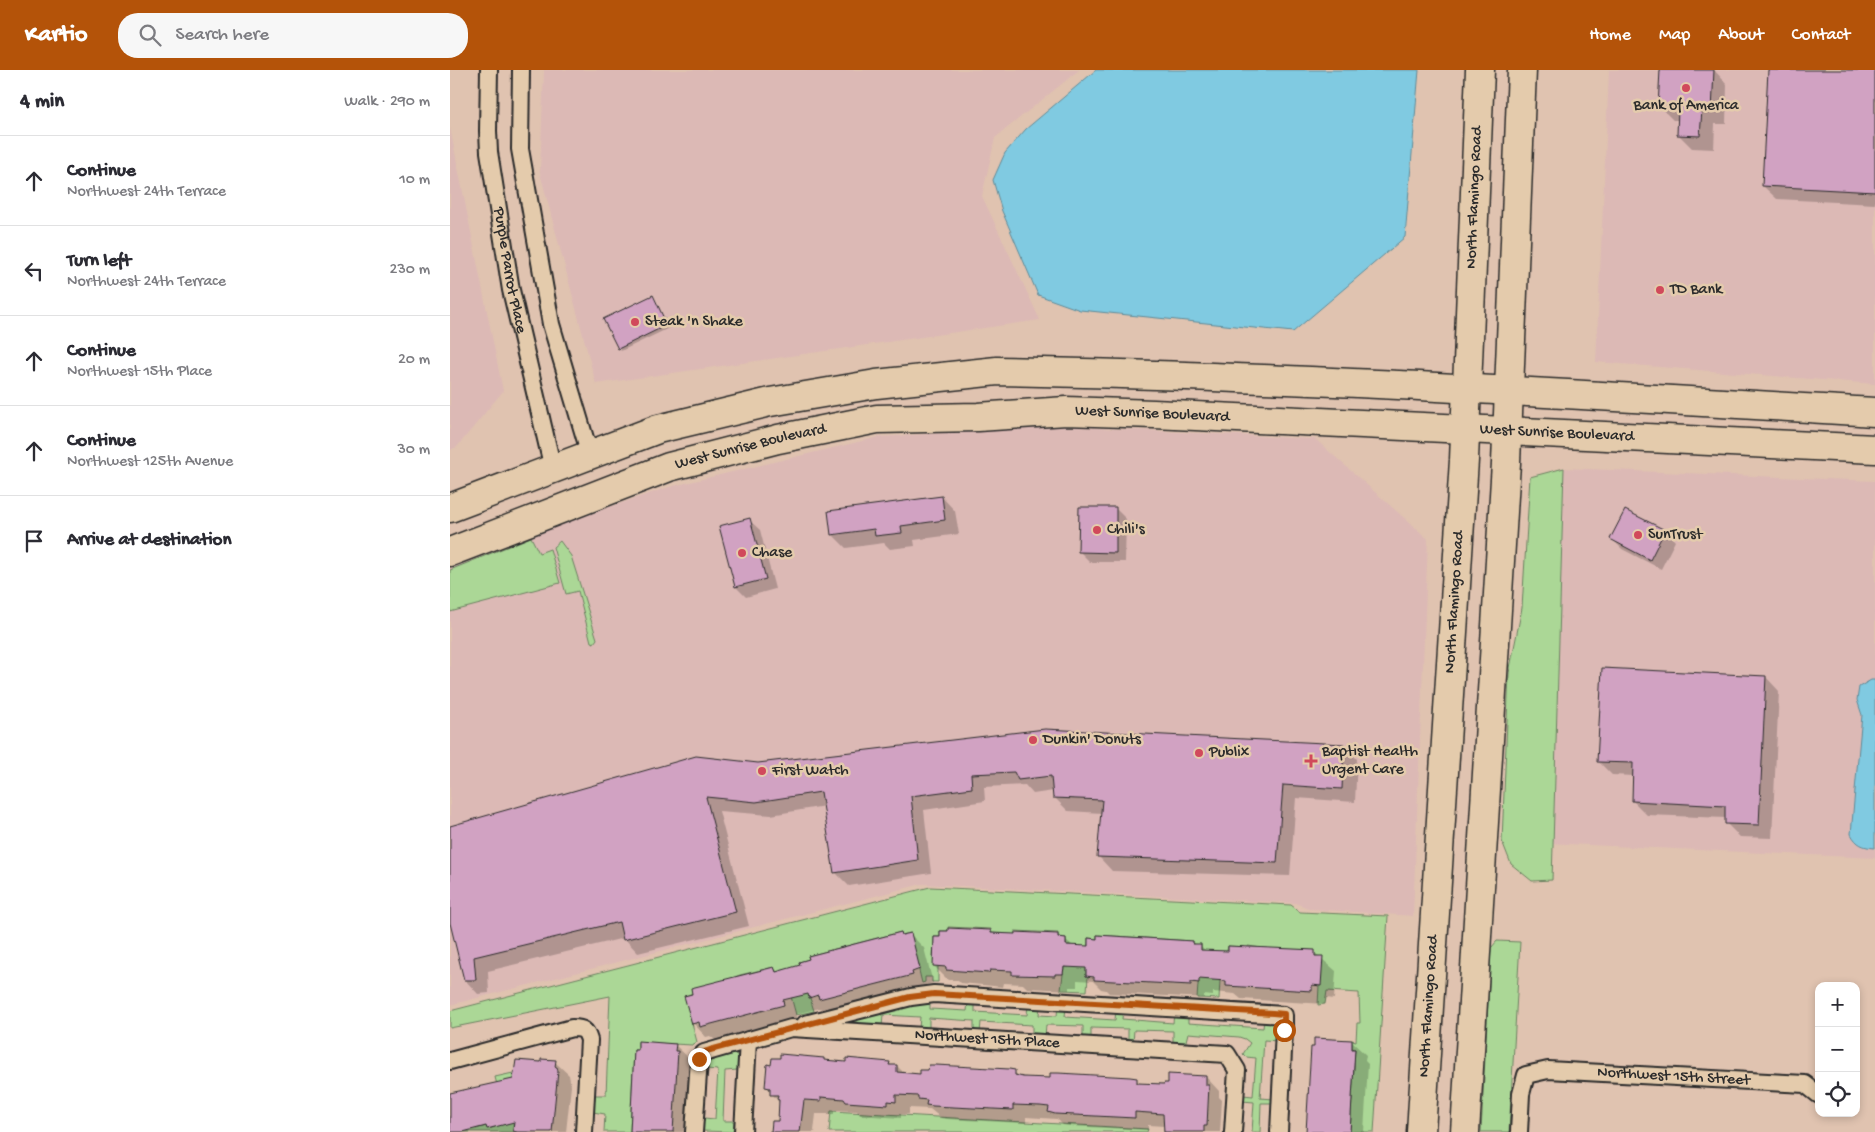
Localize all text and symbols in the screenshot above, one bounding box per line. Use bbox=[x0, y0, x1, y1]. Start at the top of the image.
search box bbox=[118, 13, 468, 58]
text: Kartio bbox=[25, 21, 88, 50]
icon: search bbox=[136, 21, 164, 49]
text: Search here bbox=[176, 24, 269, 47]
text: Home bbox=[1589, 25, 1631, 46]
text: Map bbox=[1659, 25, 1690, 46]
text: About bbox=[1718, 25, 1764, 46]
text: Contact bbox=[1792, 25, 1850, 46]
marker: Bank of America bbox=[1680, 82, 1692, 94]
text: 4 min bbox=[20, 90, 64, 115]
text: Walk · 290 m bbox=[344, 93, 430, 112]
place label: Bank of America bbox=[1632, 97, 1740, 116]
street label: North Flamingo Road bbox=[1462, 124, 1487, 269]
text: Continue bbox=[67, 160, 136, 183]
icon: ahead bbox=[20, 167, 48, 195]
text: 10 m bbox=[399, 171, 430, 190]
text: Northwest 24th Terrace bbox=[67, 183, 226, 202]
street label: Purple Parrot Place bbox=[488, 205, 531, 336]
text: Turn left bbox=[67, 250, 131, 273]
icon: left bbox=[20, 257, 48, 285]
text: 230 m bbox=[390, 261, 430, 280]
text: Northwest 24th Terrace bbox=[67, 273, 226, 292]
place label: TD Bank bbox=[1669, 281, 1724, 300]
marker: TD Bank bbox=[1654, 284, 1666, 296]
place label: Steak 'n Shake bbox=[645, 313, 744, 332]
marker: Steak 'n Shake bbox=[629, 316, 641, 328]
text: Continue bbox=[67, 340, 136, 363]
icon: ahead bbox=[20, 347, 48, 375]
text: 20 m bbox=[398, 351, 430, 370]
text: Northwest 15th Place bbox=[67, 363, 212, 382]
street label: West Sunrise Boulevard bbox=[1075, 402, 1232, 427]
street label: West Sunrise Boulevard bbox=[673, 420, 829, 475]
street label: West Sunrise Boulevard bbox=[1479, 420, 1636, 447]
text: Continue bbox=[67, 430, 136, 453]
icon: ahead bbox=[20, 437, 48, 465]
text: 30 m bbox=[397, 441, 430, 460]
text: Northwest 125th Avenue bbox=[67, 453, 233, 472]
place label: Chili's bbox=[1107, 521, 1146, 540]
marker: Chili's bbox=[1091, 524, 1103, 536]
place label: SunTrust bbox=[1648, 526, 1704, 545]
icon: arrive bbox=[20, 527, 48, 555]
text: Arrive at destination bbox=[67, 529, 231, 552]
street label: North Flamingo Road bbox=[1441, 529, 1469, 674]
marker: SunTrust bbox=[1632, 529, 1644, 541]
place label: Chase bbox=[752, 544, 793, 563]
marker: Chase bbox=[736, 547, 748, 559]
place label: Dunkin' Donuts bbox=[1042, 731, 1142, 750]
marker: Dunkin' Donuts bbox=[1027, 734, 1039, 746]
place label: Baptist Health Urgent Care bbox=[1321, 743, 1418, 780]
place label: Publix bbox=[1208, 744, 1250, 763]
marker: Publix bbox=[1193, 747, 1205, 759]
marker: Baptist Health Urgent Care bbox=[1304, 754, 1318, 768]
place label: First Watch bbox=[771, 762, 849, 781]
marker: First Watch bbox=[756, 765, 768, 777]
street label: North Flamingo Road bbox=[1415, 933, 1443, 1078]
map controls bbox=[1815, 982, 1860, 1117]
button: + bbox=[1815, 982, 1860, 1027]
route start bbox=[1273, 1019, 1296, 1042]
street label: Northwest 15th Place bbox=[914, 1026, 1061, 1054]
button: − bbox=[1815, 1027, 1860, 1072]
route end bbox=[688, 1048, 711, 1071]
street label: Northwest 15th Street bbox=[1597, 1063, 1752, 1091]
button: locate bbox=[1815, 1072, 1860, 1117]

